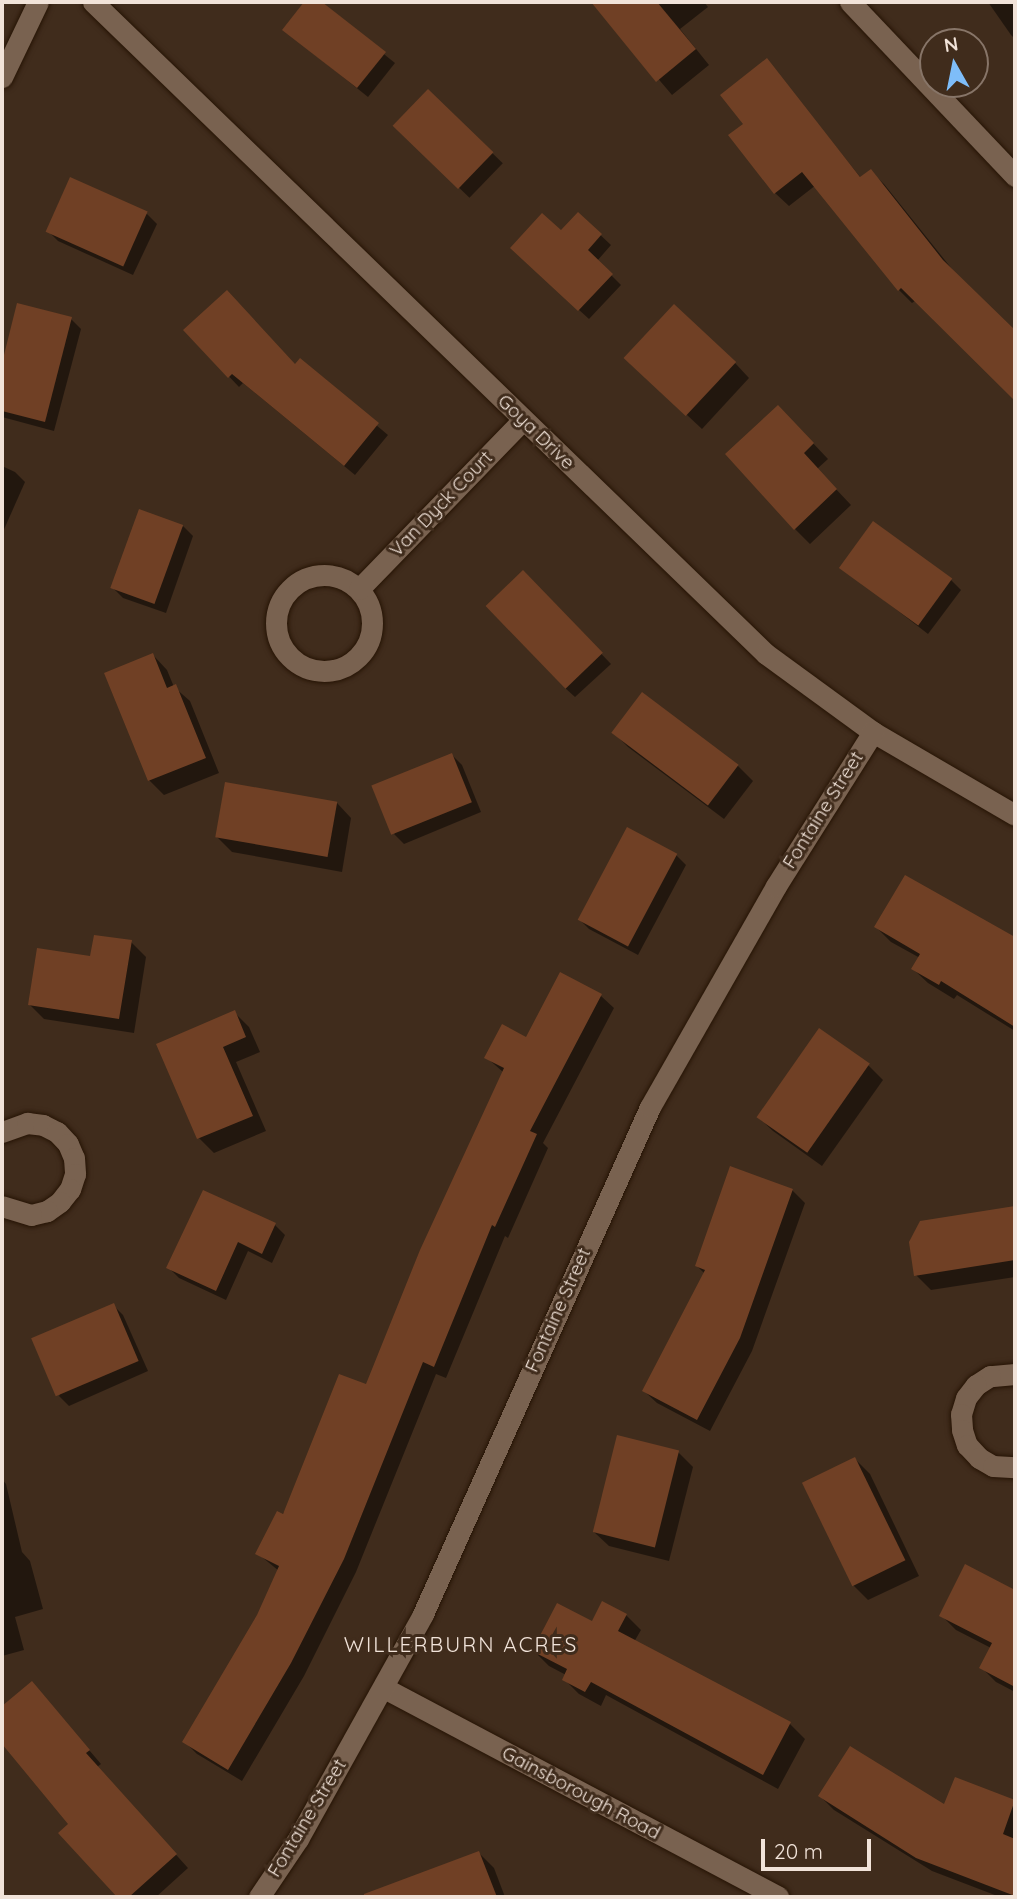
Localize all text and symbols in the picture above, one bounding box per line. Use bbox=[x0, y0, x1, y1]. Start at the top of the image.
north arrow bbox=[919, 28, 989, 98]
text: N bbox=[942, 31, 960, 57]
street label: Goya Drive bbox=[493, 390, 579, 474]
street label: Van Dyck Court bbox=[385, 446, 497, 562]
street label: Fontaine Street bbox=[778, 747, 868, 873]
street label: Fontaine Street bbox=[520, 1244, 596, 1376]
district label: WILLERBURN ACRES bbox=[346, 1631, 576, 1657]
street label: Gainsborough Road bbox=[498, 1742, 664, 1844]
street label: Fontaine Street bbox=[263, 1755, 351, 1881]
scale bar bbox=[765, 1826, 875, 1870]
text: 20 m bbox=[774, 1838, 823, 1864]

